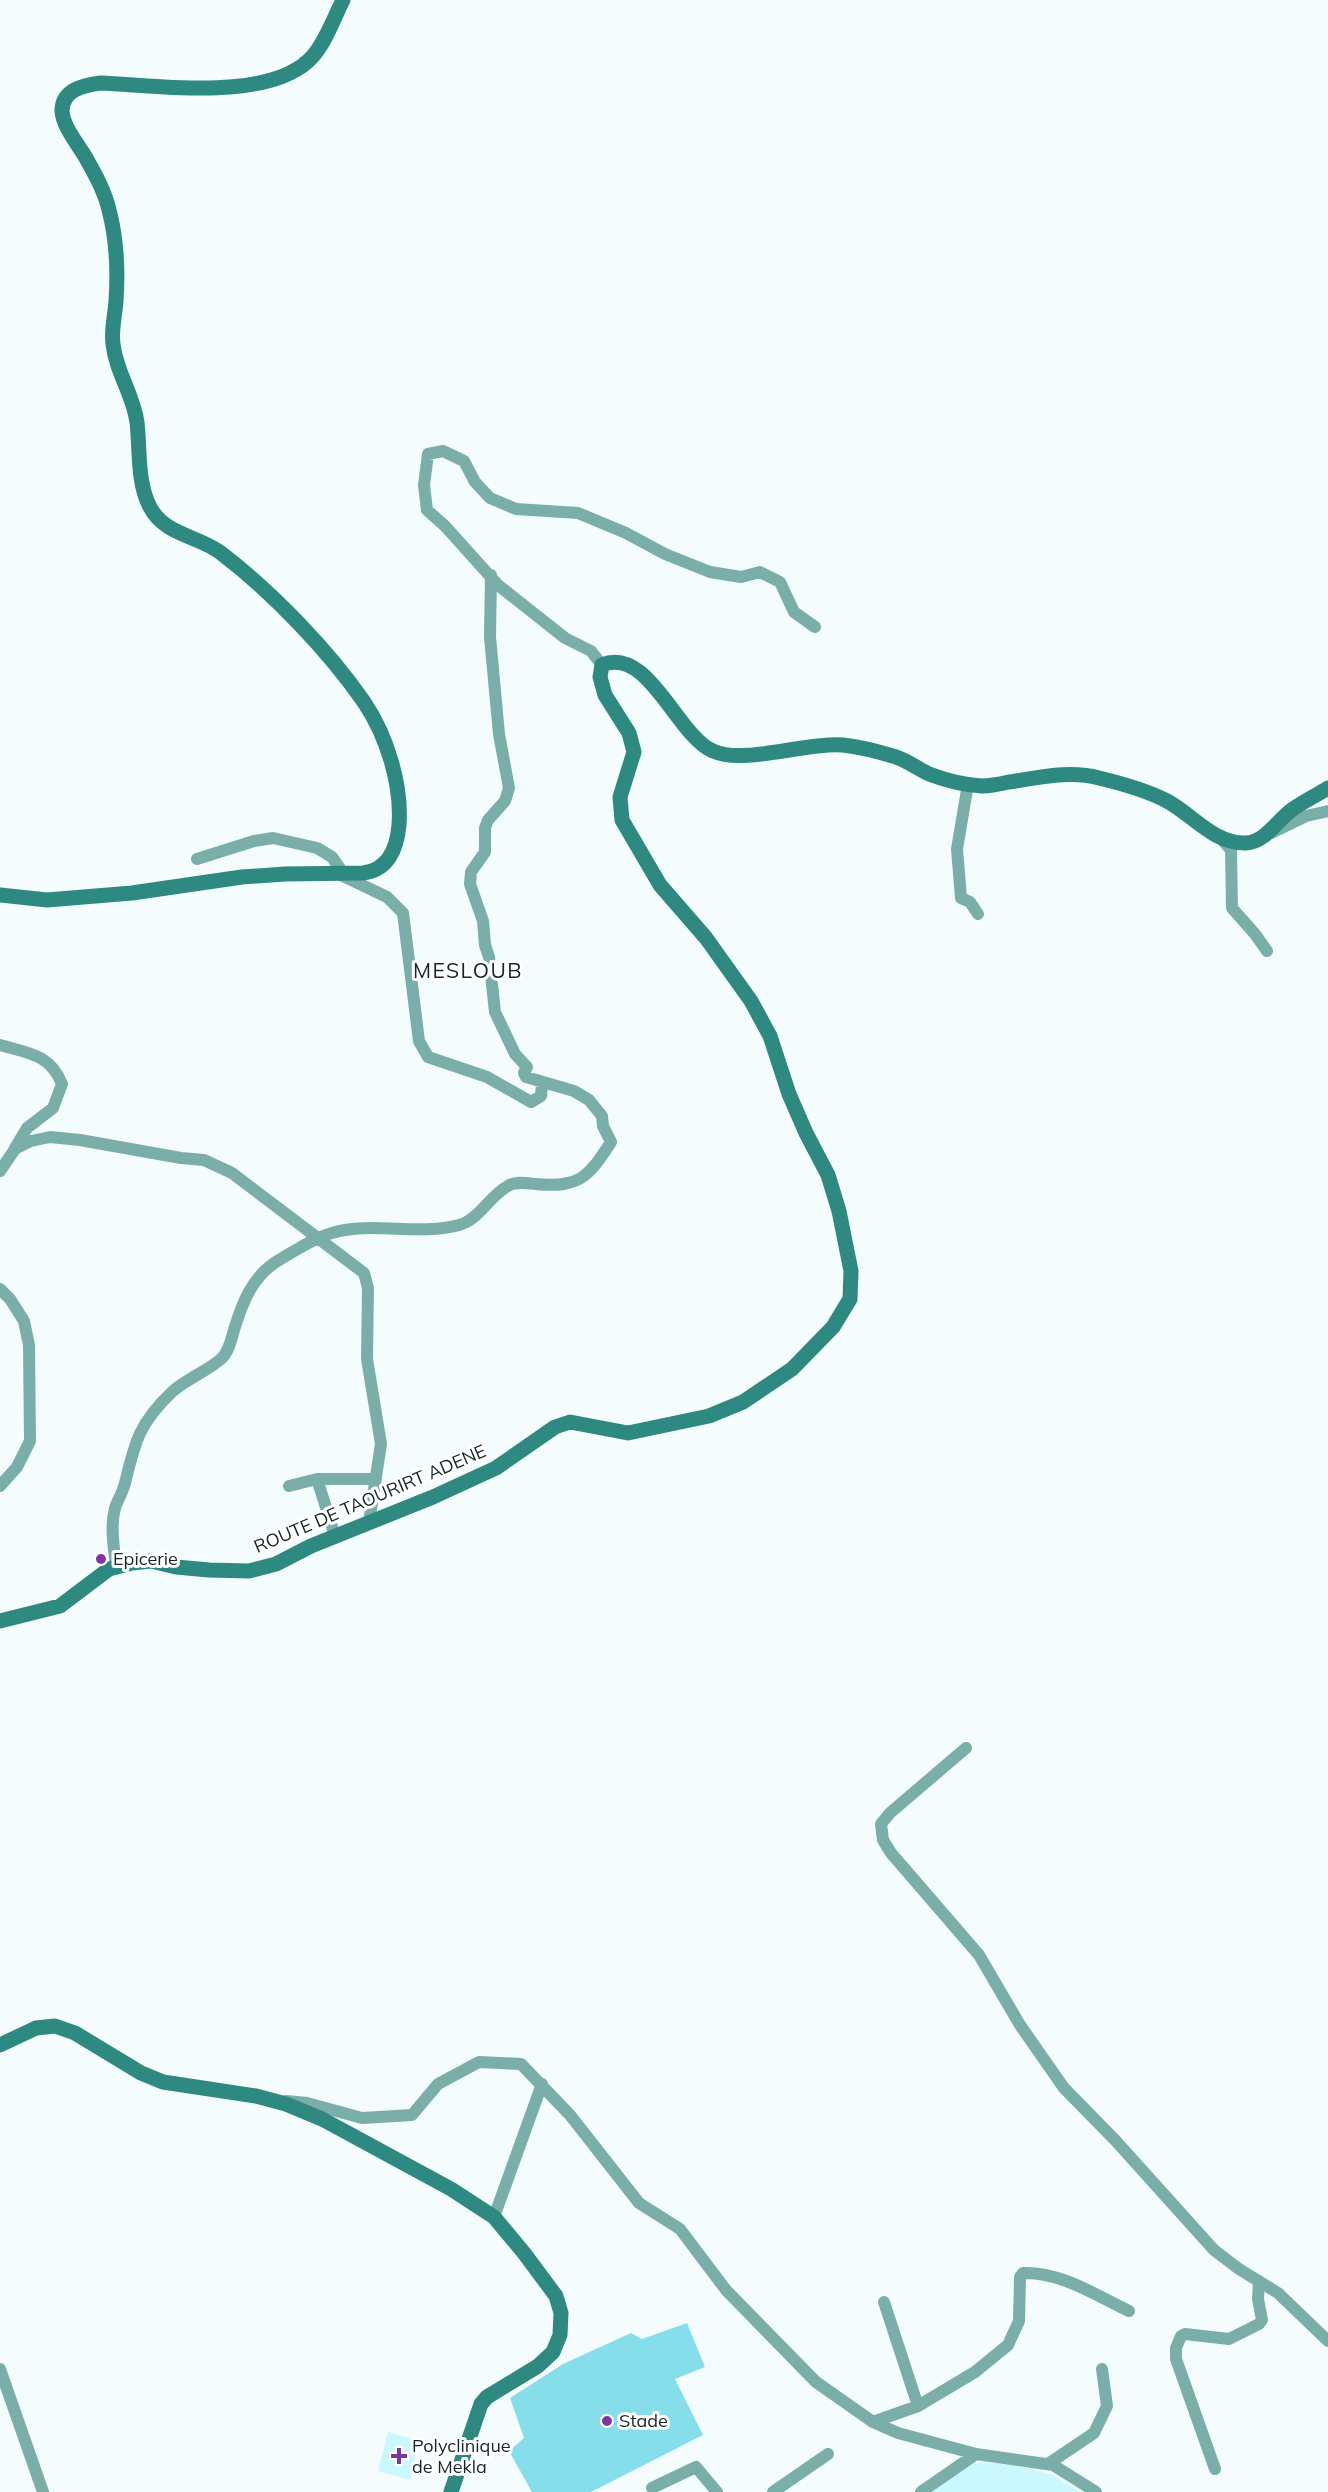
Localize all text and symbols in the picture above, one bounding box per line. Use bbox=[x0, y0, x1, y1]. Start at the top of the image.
district label: MESLOUB bbox=[413, 957, 523, 983]
street label: ROUTE DE TAOURIRT ADENE bbox=[250, 1439, 489, 1558]
place label: Epicerie bbox=[113, 1547, 178, 1570]
marker: Epicerie bbox=[94, 1552, 108, 1566]
place label: Stade bbox=[619, 2409, 668, 2432]
marker: Stade bbox=[600, 2414, 614, 2428]
place label: Polyclinique de Mekla bbox=[412, 2434, 511, 2478]
marker: Polyclinique de Mekla bbox=[390, 2447, 408, 2465]

